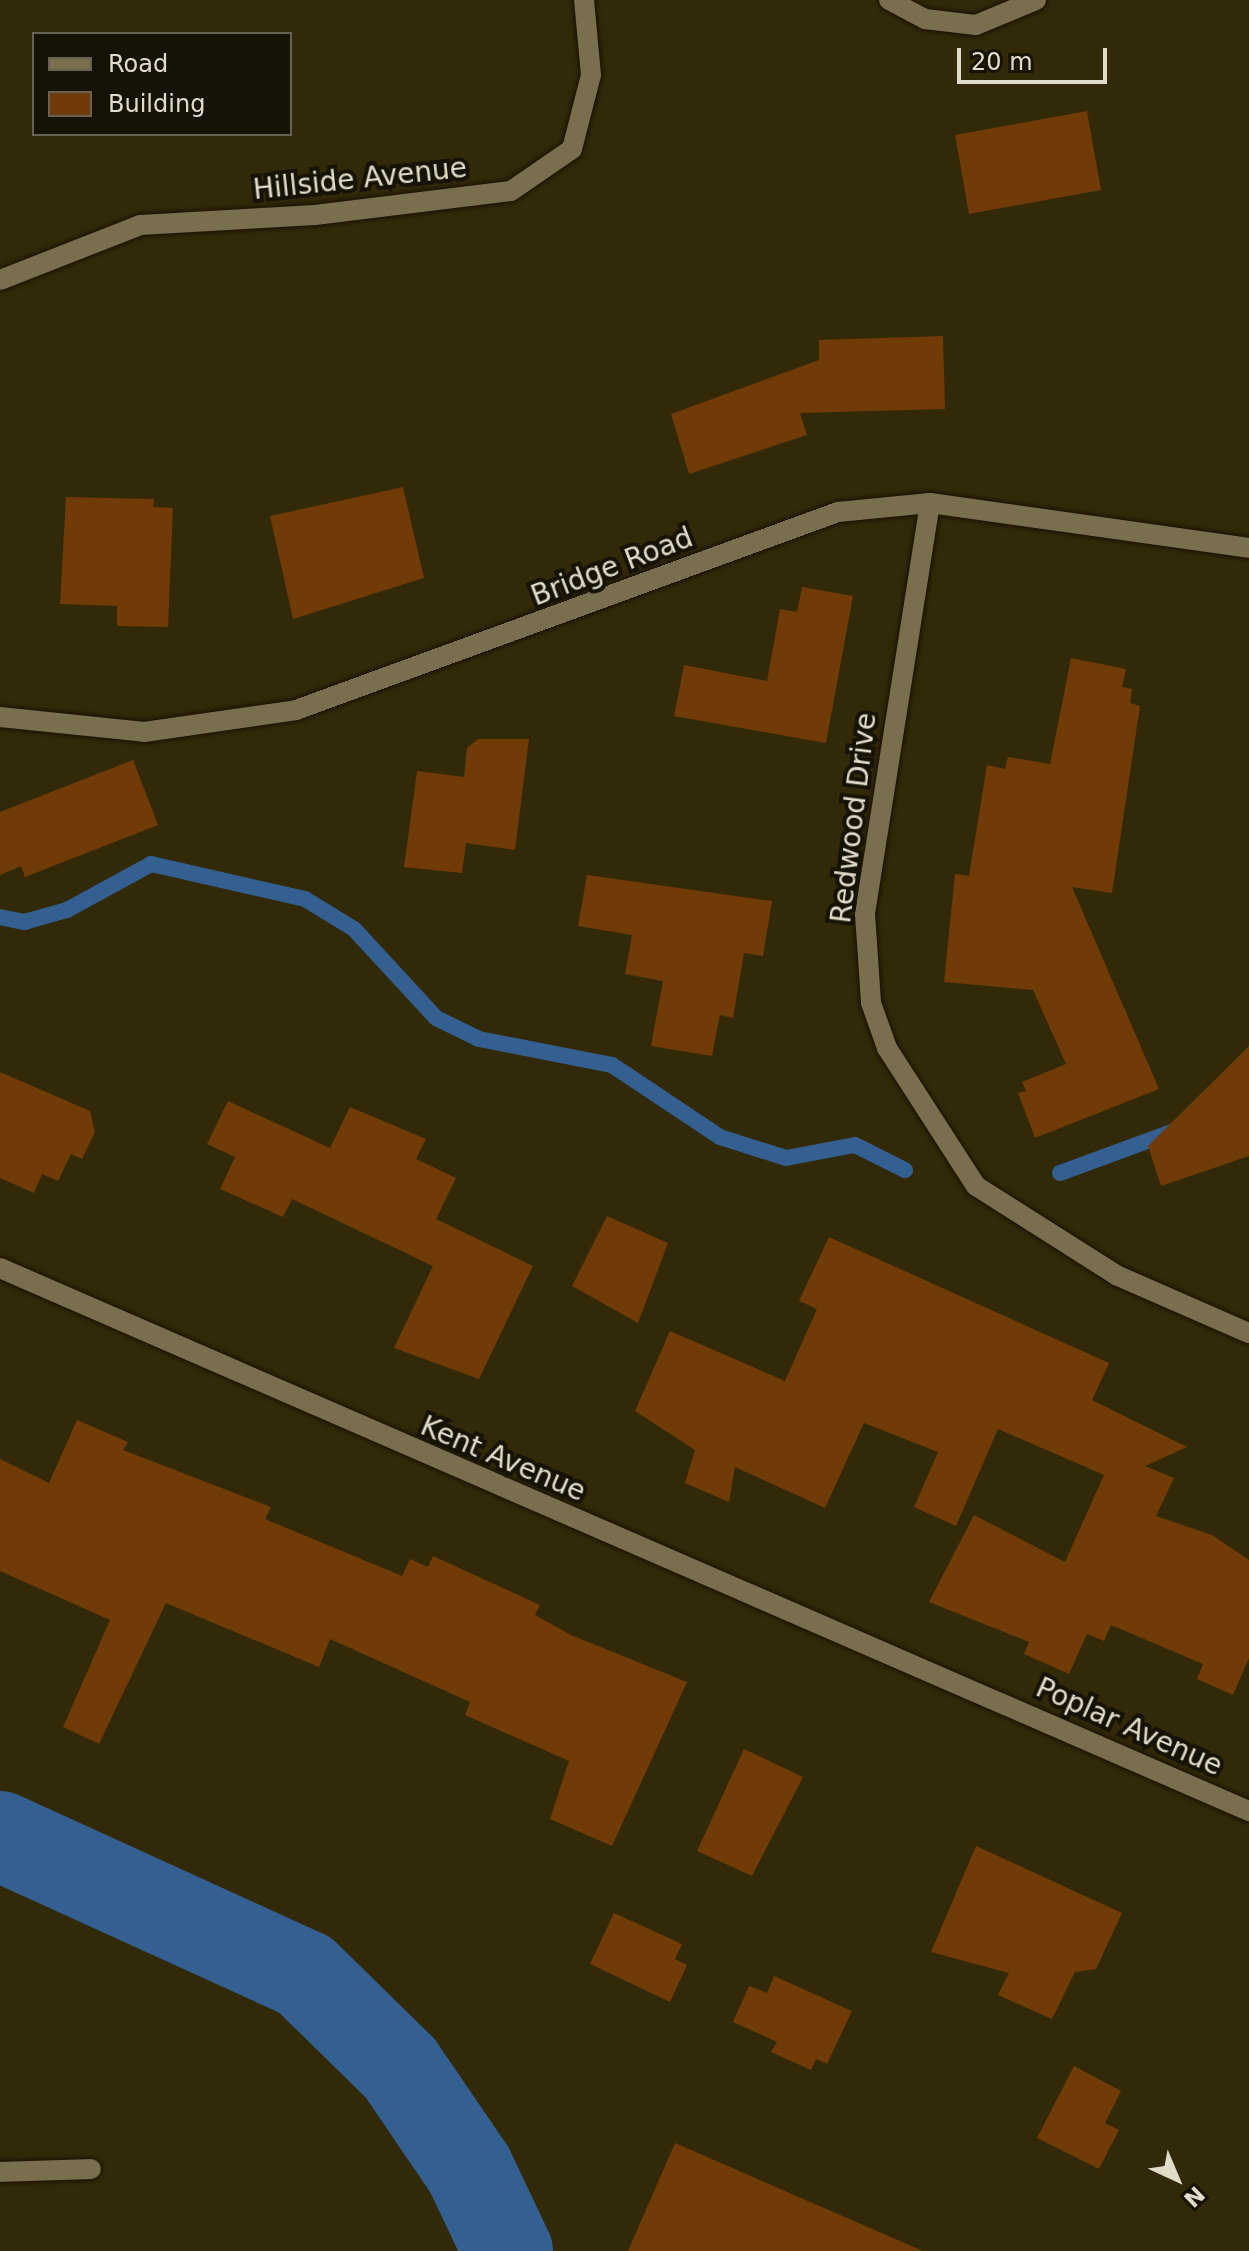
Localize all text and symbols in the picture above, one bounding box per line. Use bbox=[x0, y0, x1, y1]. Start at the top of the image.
legend bbox=[32, 32, 292, 136]
scale bar bbox=[961, 32, 1111, 82]
text: 20 m bbox=[971, 48, 1033, 76]
text: Road bbox=[108, 50, 168, 78]
text: Building bbox=[108, 90, 205, 118]
street label: Hillside Avenue bbox=[251, 151, 469, 207]
street label: Bridge Road bbox=[526, 521, 698, 613]
street label: Redwood Drive bbox=[824, 711, 884, 925]
street label: Kent Avenue bbox=[416, 1409, 590, 1509]
street label: Poplar Avenue bbox=[1031, 1671, 1227, 1783]
north arrow bbox=[1137, 2139, 1217, 2219]
text: N bbox=[1179, 2181, 1209, 2212]

